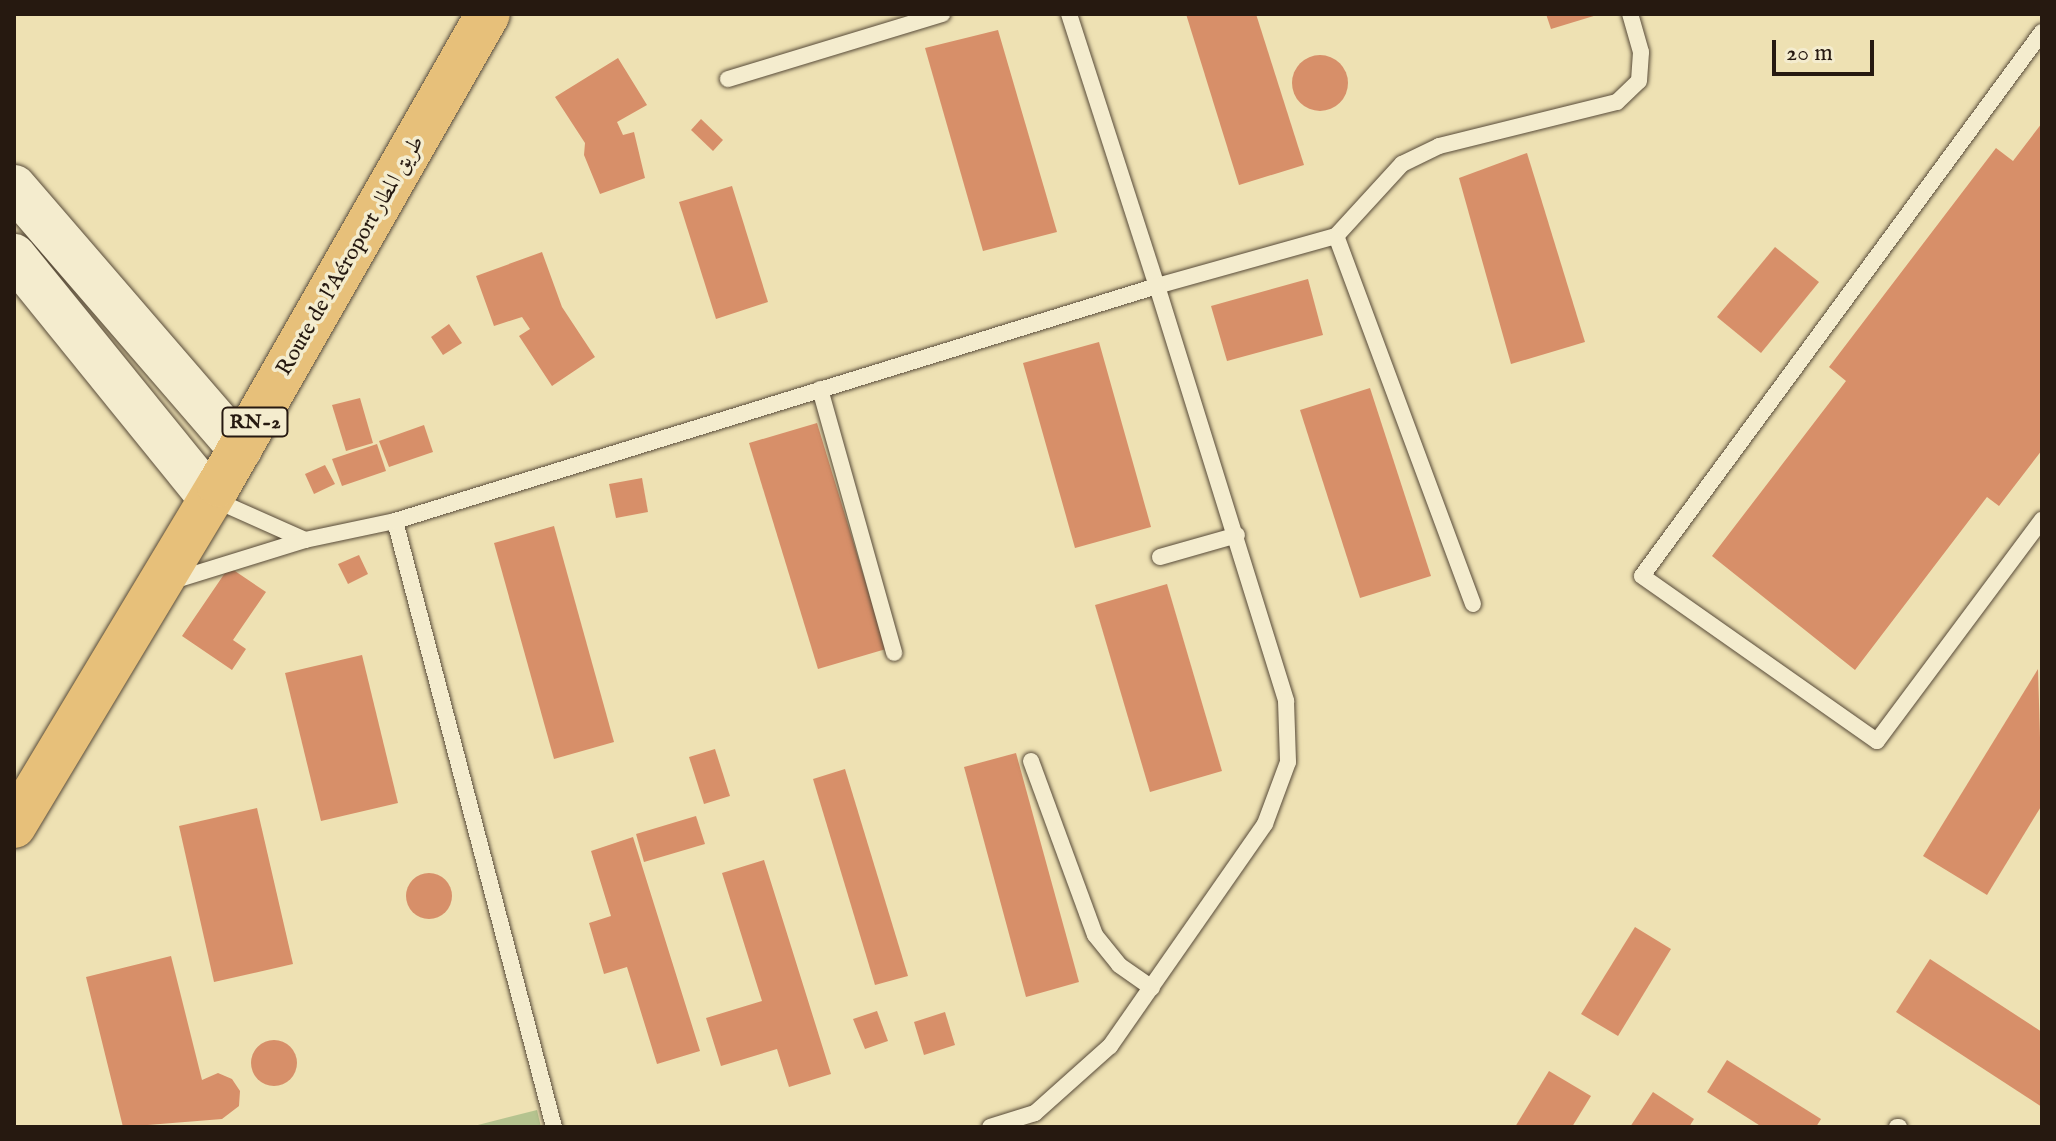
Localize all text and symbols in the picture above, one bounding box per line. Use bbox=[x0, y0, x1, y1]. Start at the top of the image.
scale bar bbox=[1776, 24, 1878, 74]
text: 20 m bbox=[1786, 38, 1833, 69]
street label: Route de l'Aéroport طريق المطار bbox=[271, 131, 431, 381]
road number: RN-2 bbox=[221, 406, 289, 438]

